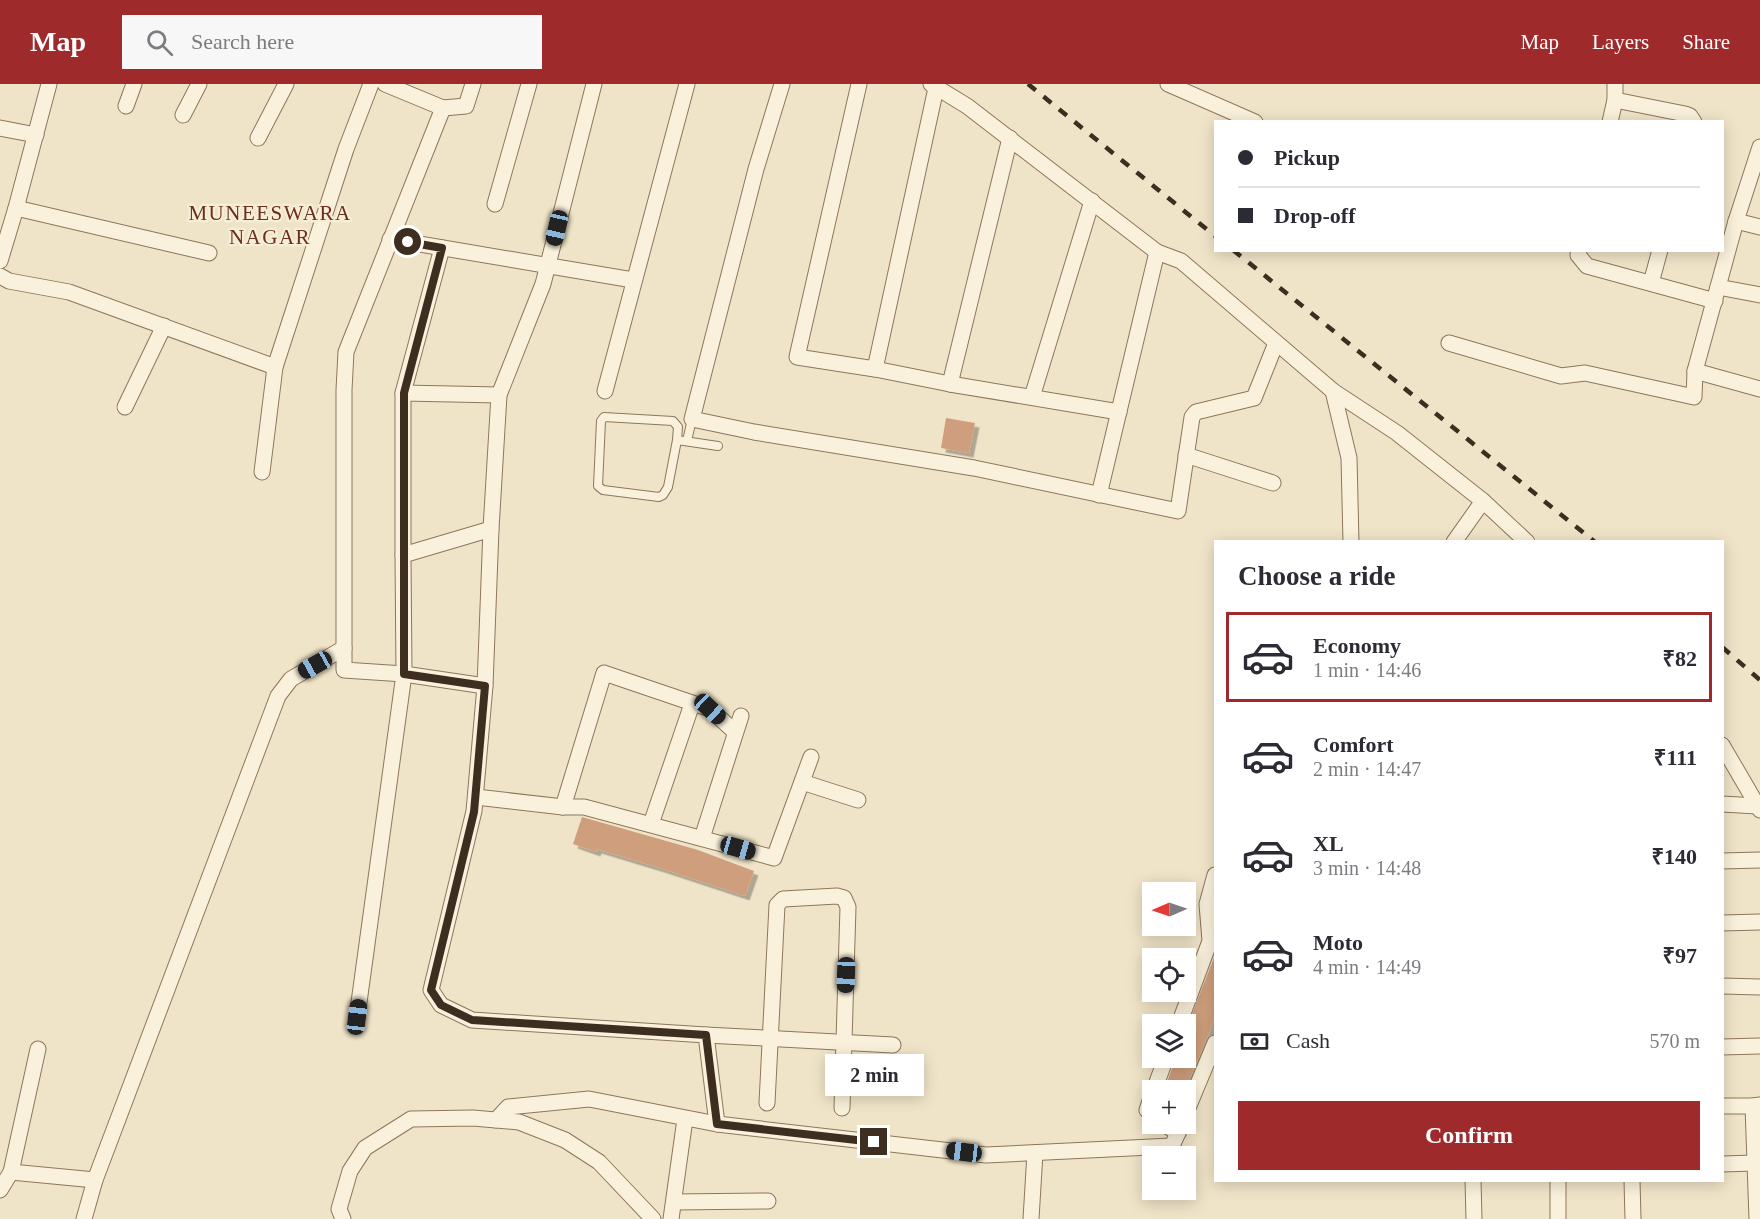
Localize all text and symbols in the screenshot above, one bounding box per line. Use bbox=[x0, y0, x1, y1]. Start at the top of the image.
search box bbox=[122, 15, 542, 69]
text: Map bbox=[30, 26, 86, 57]
icon: search bbox=[143, 26, 176, 59]
text: Search here bbox=[191, 29, 294, 54]
text: Map bbox=[1521, 30, 1559, 54]
text: Layers bbox=[1592, 30, 1649, 54]
text: Share bbox=[1682, 30, 1730, 54]
text: Pickup bbox=[1274, 145, 1340, 170]
district label: MUNEESWARA NAGAR bbox=[188, 201, 352, 249]
text: Drop-off bbox=[1274, 203, 1355, 228]
car bbox=[544, 208, 570, 248]
route start bbox=[394, 228, 421, 255]
text: Choose a ride bbox=[1238, 561, 1396, 591]
icon: car bbox=[1241, 630, 1295, 684]
text: Economy bbox=[1313, 633, 1401, 658]
text: ₹82 bbox=[1662, 646, 1697, 671]
car bbox=[295, 648, 335, 682]
text: 1 min · 14:46 bbox=[1313, 659, 1421, 681]
car bbox=[691, 690, 729, 728]
icon: car bbox=[1241, 729, 1295, 783]
text: Comfort bbox=[1313, 732, 1394, 757]
text: ₹111 bbox=[1654, 745, 1697, 770]
text: 2 min · 14:47 bbox=[1313, 758, 1421, 780]
icon: car bbox=[1241, 828, 1295, 882]
text: XL bbox=[1313, 831, 1344, 856]
car bbox=[718, 834, 758, 862]
text: ₹140 bbox=[1651, 844, 1697, 869]
text: 3 min · 14:48 bbox=[1313, 857, 1421, 879]
north arrow bbox=[1142, 882, 1196, 936]
map controls bbox=[1142, 882, 1196, 1200]
icon: car bbox=[1241, 927, 1295, 981]
text: Moto bbox=[1313, 930, 1363, 955]
text: ₹97 bbox=[1662, 943, 1697, 968]
button: locate bbox=[1142, 948, 1196, 1002]
text: 4 min · 14:49 bbox=[1313, 956, 1421, 978]
car bbox=[836, 957, 856, 993]
car bbox=[346, 998, 368, 1036]
button: layers bbox=[1142, 1014, 1196, 1068]
icon: cash bbox=[1238, 1025, 1271, 1058]
text: Cash bbox=[1286, 1028, 1330, 1053]
text: 570 m bbox=[1649, 1030, 1700, 1052]
callout: 2 min bbox=[824, 1055, 924, 1097]
text: 2 min bbox=[850, 1064, 899, 1086]
button: + bbox=[1142, 1080, 1196, 1134]
button: Confirm bbox=[1238, 1101, 1700, 1170]
route end bbox=[860, 1128, 887, 1155]
car bbox=[945, 1141, 983, 1163]
button: − bbox=[1142, 1146, 1196, 1200]

